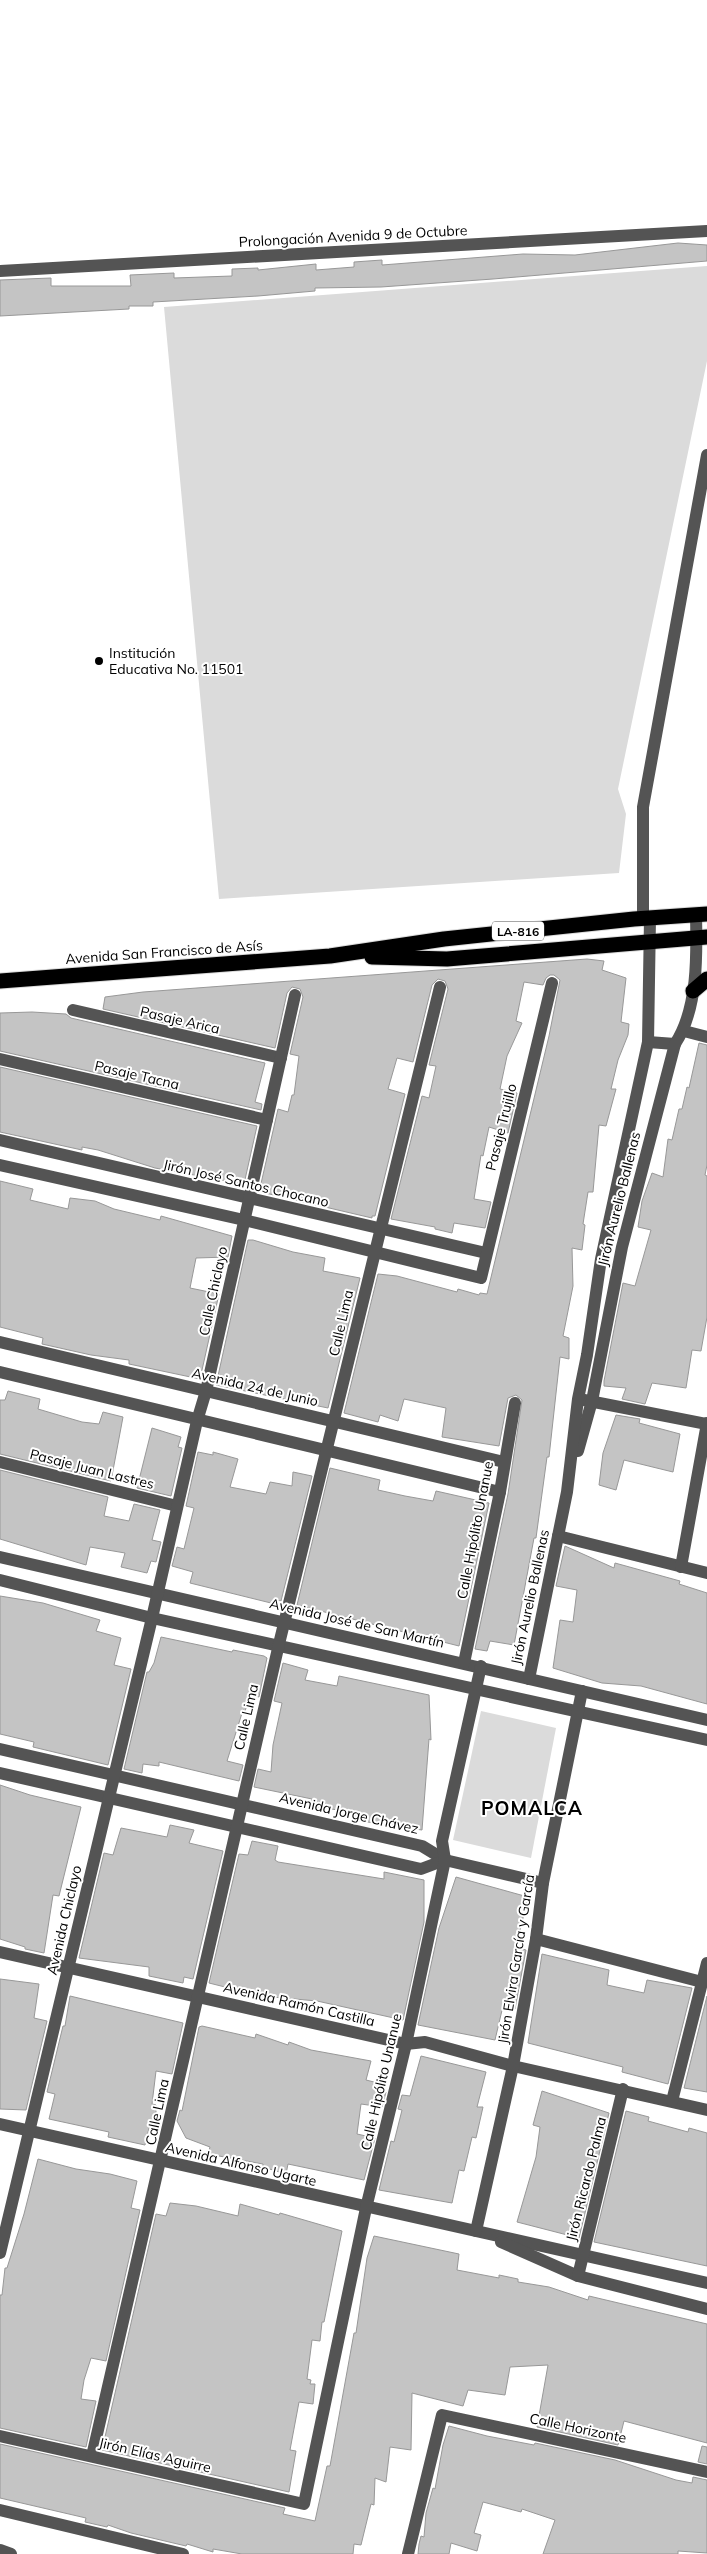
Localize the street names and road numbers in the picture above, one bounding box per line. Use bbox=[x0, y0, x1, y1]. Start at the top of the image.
street label: Prolongación Avenida 9 de Octubre bbox=[238, 221, 468, 251]
road number: LA-816 bbox=[492, 921, 544, 940]
street label: Avenida San Francisco de Asís bbox=[65, 936, 263, 968]
street label: Pasaje Arica bbox=[138, 1002, 222, 1038]
street label: Pasaje Tacna bbox=[93, 1057, 181, 1093]
street label: Pasaje Trujillo bbox=[482, 1082, 520, 1172]
street label: Jirón Aurelio Ballenas bbox=[594, 1130, 644, 1268]
street label: Jirón José Santos Chocano bbox=[161, 1155, 331, 1211]
street label: Calle Chiclayo bbox=[195, 1245, 231, 1337]
street label: Calle Lima bbox=[325, 1288, 357, 1358]
street label: Avenida 24 de Junio bbox=[190, 1364, 320, 1410]
street label: Pasaje Juan Lastres bbox=[28, 1445, 156, 1493]
street label: Calle Hipólito Unanue bbox=[453, 1460, 497, 1600]
street label: Jirón Aurelio Ballenas bbox=[507, 1528, 553, 1666]
street label: Avenida José de San Martín bbox=[268, 1594, 446, 1652]
street label: Calle Lima bbox=[230, 1682, 262, 1752]
street label: Avenida Jorge Chávez bbox=[278, 1788, 420, 1838]
street label: Avenida Chiclayo bbox=[43, 1863, 85, 1977]
street label: Jirón Elvira García y García bbox=[494, 1873, 538, 2045]
street label: Avenida Ramón Castilla bbox=[221, 1978, 377, 2030]
street label: Calle Hipólito Unanue bbox=[356, 2012, 406, 2152]
street label: Calle Lima bbox=[141, 2077, 173, 2147]
street label: Jirón Ricardo Palma bbox=[562, 2115, 610, 2243]
street label: Avenida Alfonso Ugarte bbox=[164, 2138, 318, 2190]
street label: Calle Horizonte bbox=[528, 2409, 628, 2447]
street label: Jirón Elías Aguirre bbox=[97, 2433, 213, 2477]

